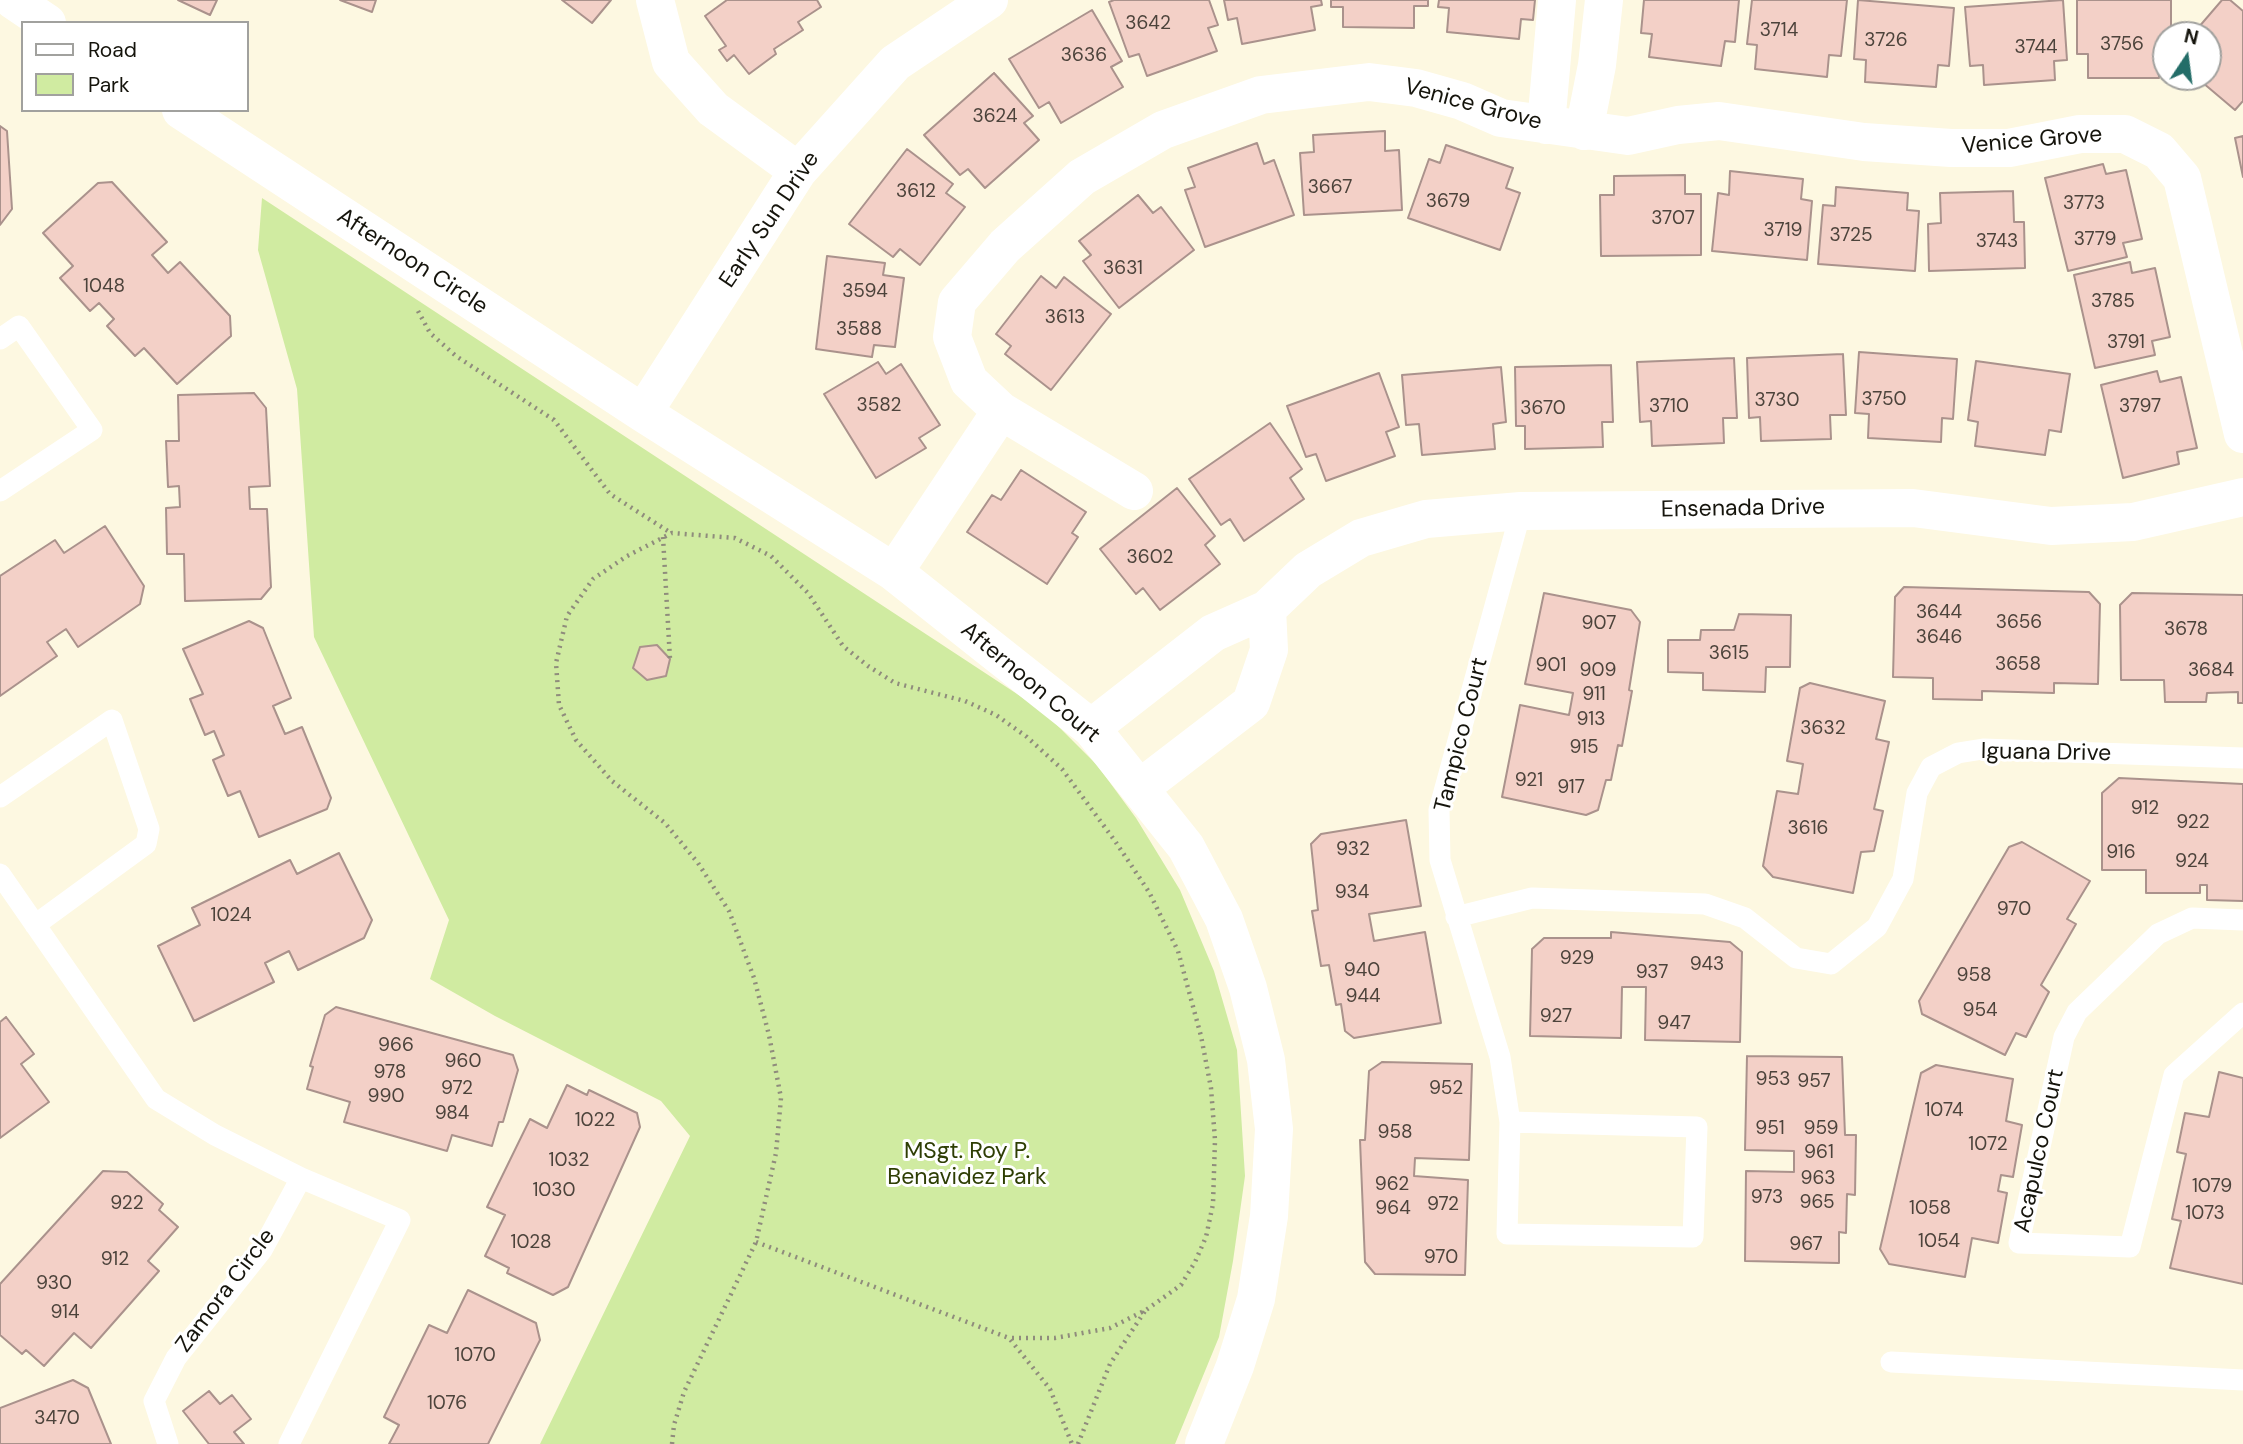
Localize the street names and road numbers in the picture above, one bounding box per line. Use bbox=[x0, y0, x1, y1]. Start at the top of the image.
street label: Venice Grove bbox=[1401, 73, 1545, 137]
street label: Venice Grove bbox=[1960, 121, 2104, 161]
street label: Early Sun Drive bbox=[714, 147, 826, 293]
street label: Afternoon Circle bbox=[331, 203, 493, 321]
street label: Ensenada Drive bbox=[1661, 494, 1825, 524]
street label: Afternoon Court bbox=[955, 617, 1105, 749]
street label: Tampico Court bbox=[1430, 655, 1494, 815]
street label: Iguana Drive bbox=[1981, 738, 2111, 768]
street label: Acapulco Court bbox=[2009, 1067, 2071, 1235]
street label: Zamora Circle bbox=[171, 1224, 281, 1358]

